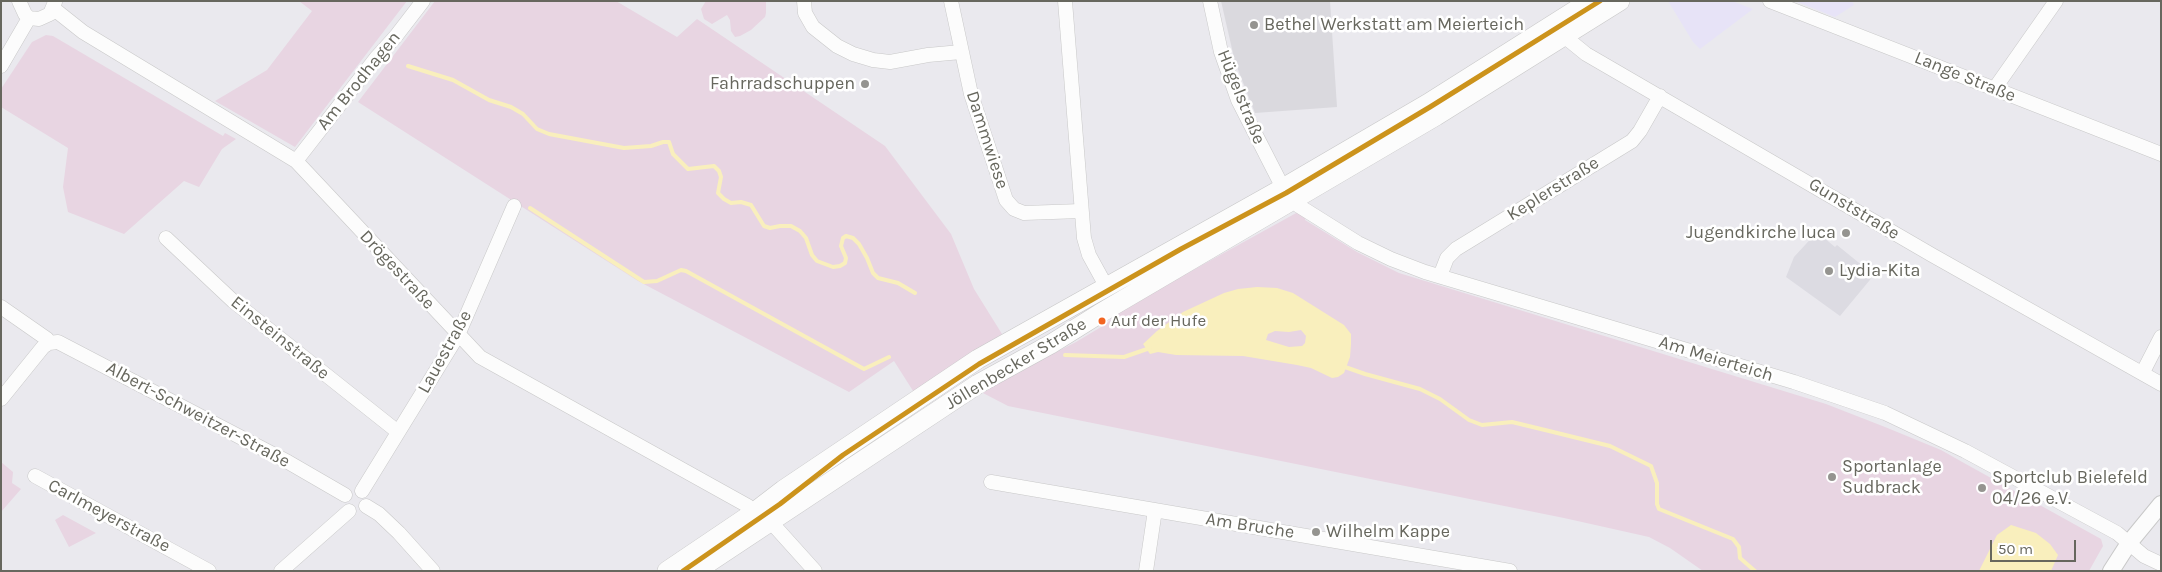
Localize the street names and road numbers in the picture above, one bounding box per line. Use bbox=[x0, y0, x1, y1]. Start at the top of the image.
street label: Am Brodhagen bbox=[313, 27, 405, 135]
street label: Hügelstraße bbox=[1212, 46, 1270, 148]
street label: Lange Straße bbox=[1911, 47, 2019, 107]
street label: Dammwiese bbox=[961, 88, 1013, 192]
street label: Keplerstraße bbox=[1503, 152, 1603, 226]
street label: Gunststraße bbox=[1805, 173, 1903, 245]
street label: Drögestraße bbox=[355, 226, 439, 314]
street label: Einsteinstraße bbox=[226, 292, 334, 384]
street label: Lauestraße bbox=[413, 307, 477, 397]
street label: Jöllenbecker Straße bbox=[941, 313, 1091, 415]
street label: Am Meierteich bbox=[1656, 331, 1776, 387]
street label: Albert-Schweitzer-Straße bbox=[102, 357, 294, 473]
street label: Carlmeyerstraße bbox=[44, 475, 174, 557]
street label: Am Bruche bbox=[1204, 508, 1296, 544]

